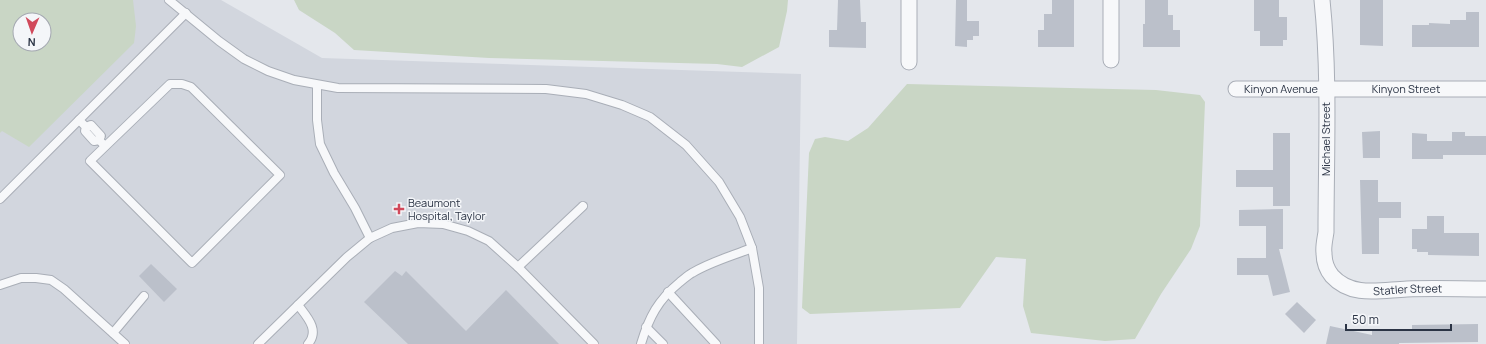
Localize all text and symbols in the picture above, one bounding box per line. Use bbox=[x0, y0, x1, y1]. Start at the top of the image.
north arrow bbox=[12, 12, 52, 52]
text: N bbox=[27, 35, 36, 50]
street label: Kinyon Avenue bbox=[1244, 81, 1319, 96]
street label: Kinyon Street bbox=[1372, 81, 1440, 96]
street label: Michael Street bbox=[1318, 102, 1333, 176]
place label: Beaumont Hospital, Taylor bbox=[408, 195, 485, 223]
marker: Beaumont Hospital, Taylor bbox=[393, 203, 405, 215]
street label: Statler Street bbox=[1373, 281, 1442, 298]
scale bar bbox=[1346, 306, 1451, 332]
text: 50 m bbox=[1352, 311, 1379, 328]

